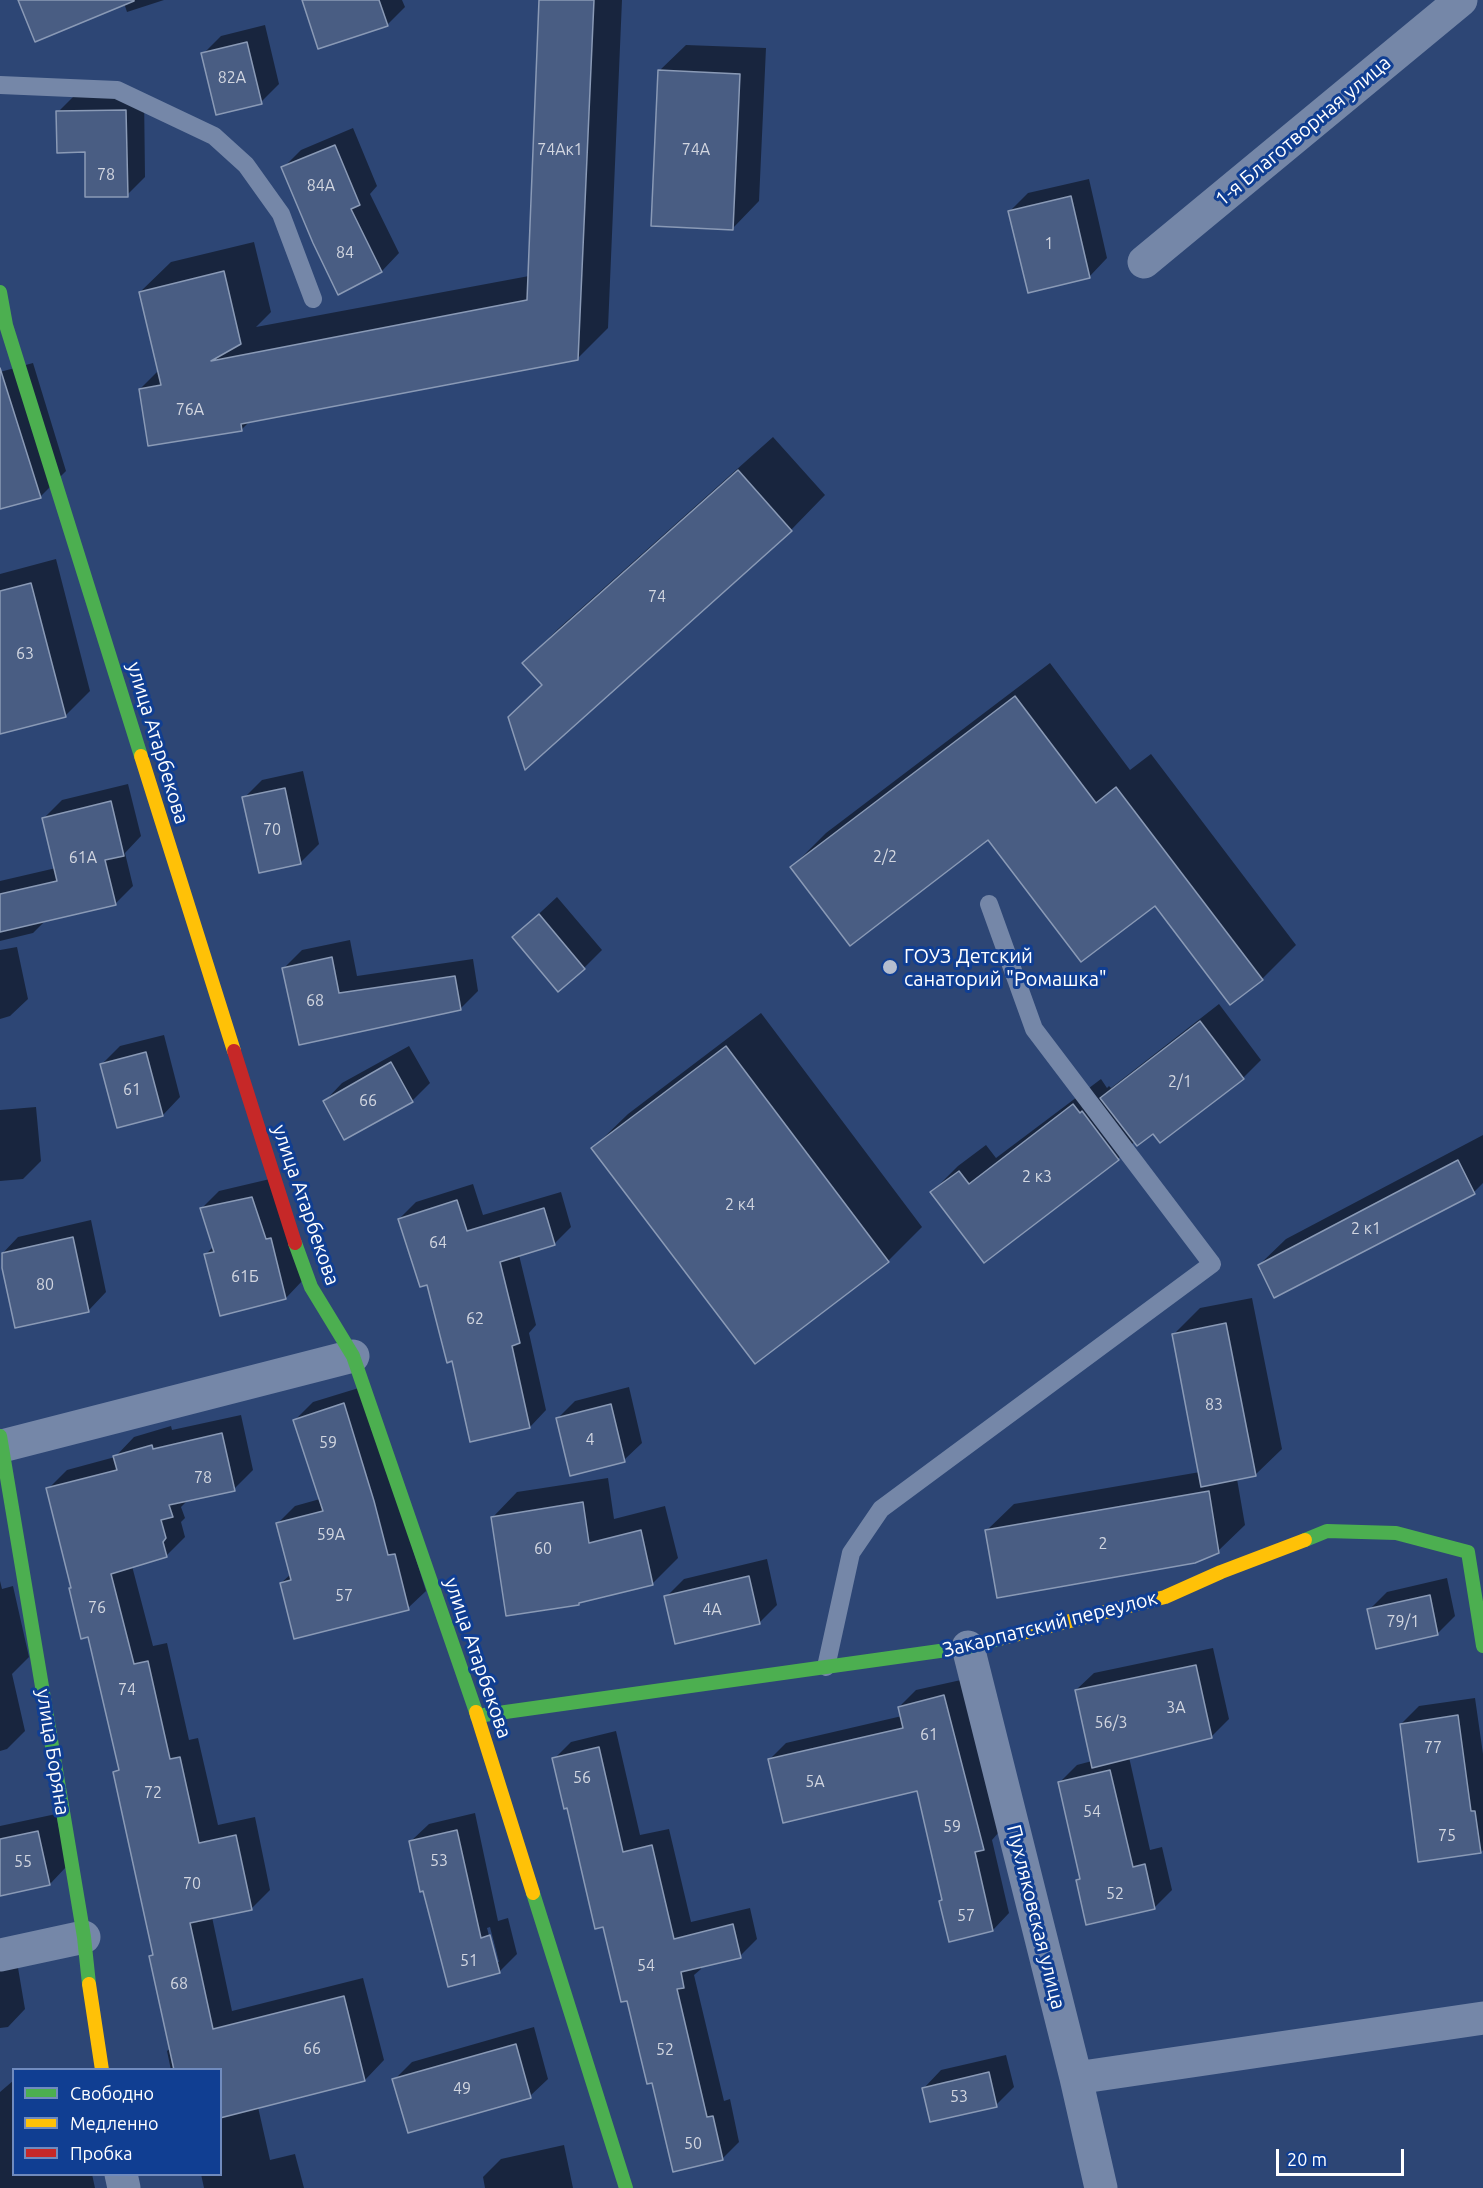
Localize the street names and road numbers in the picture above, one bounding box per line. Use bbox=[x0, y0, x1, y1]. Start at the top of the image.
street label: 1-я Благотворная улица bbox=[1210, 51, 1396, 211]
street label: улица Атарбекова bbox=[122, 659, 194, 827]
street label: улица Атарбекова bbox=[267, 1122, 345, 1288]
street label: улица Атарбекова bbox=[439, 1575, 517, 1741]
street label: Закарпатский переулок bbox=[940, 1586, 1160, 1662]
street label: улица Боряна bbox=[31, 1687, 75, 1817]
street label: Пухляковская улица bbox=[1001, 1822, 1071, 2012]

